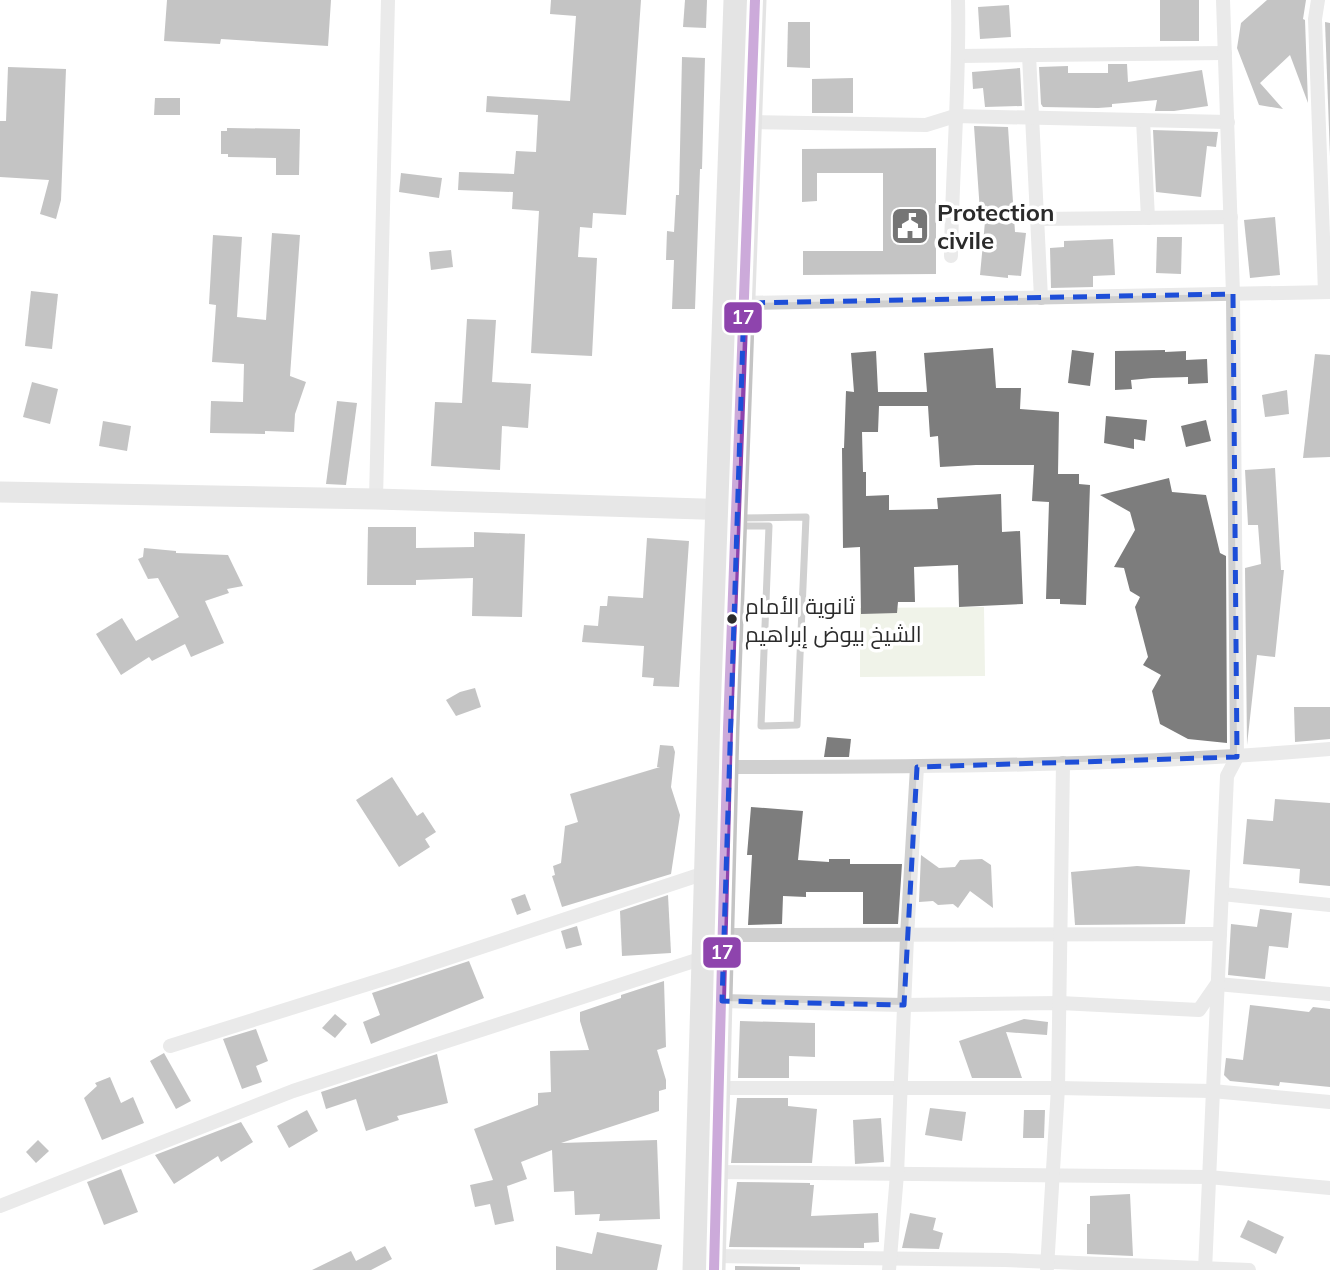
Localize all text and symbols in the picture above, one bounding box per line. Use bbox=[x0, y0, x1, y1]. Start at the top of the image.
place label: Protection civile bbox=[937, 197, 1054, 255]
public building icon: Protection civile bbox=[889, 205, 931, 247]
line badge: 17 bbox=[723, 301, 763, 334]
text: 17 bbox=[732, 305, 754, 329]
place label: ثانوية الأمام الشيخ بيوض إبراهيم bbox=[745, 592, 922, 650]
marker: ثانوية الأمام الشيخ بيوض إبراهيم bbox=[725, 612, 739, 626]
line badge: 17 bbox=[702, 936, 742, 969]
text: 17 bbox=[711, 940, 733, 964]

